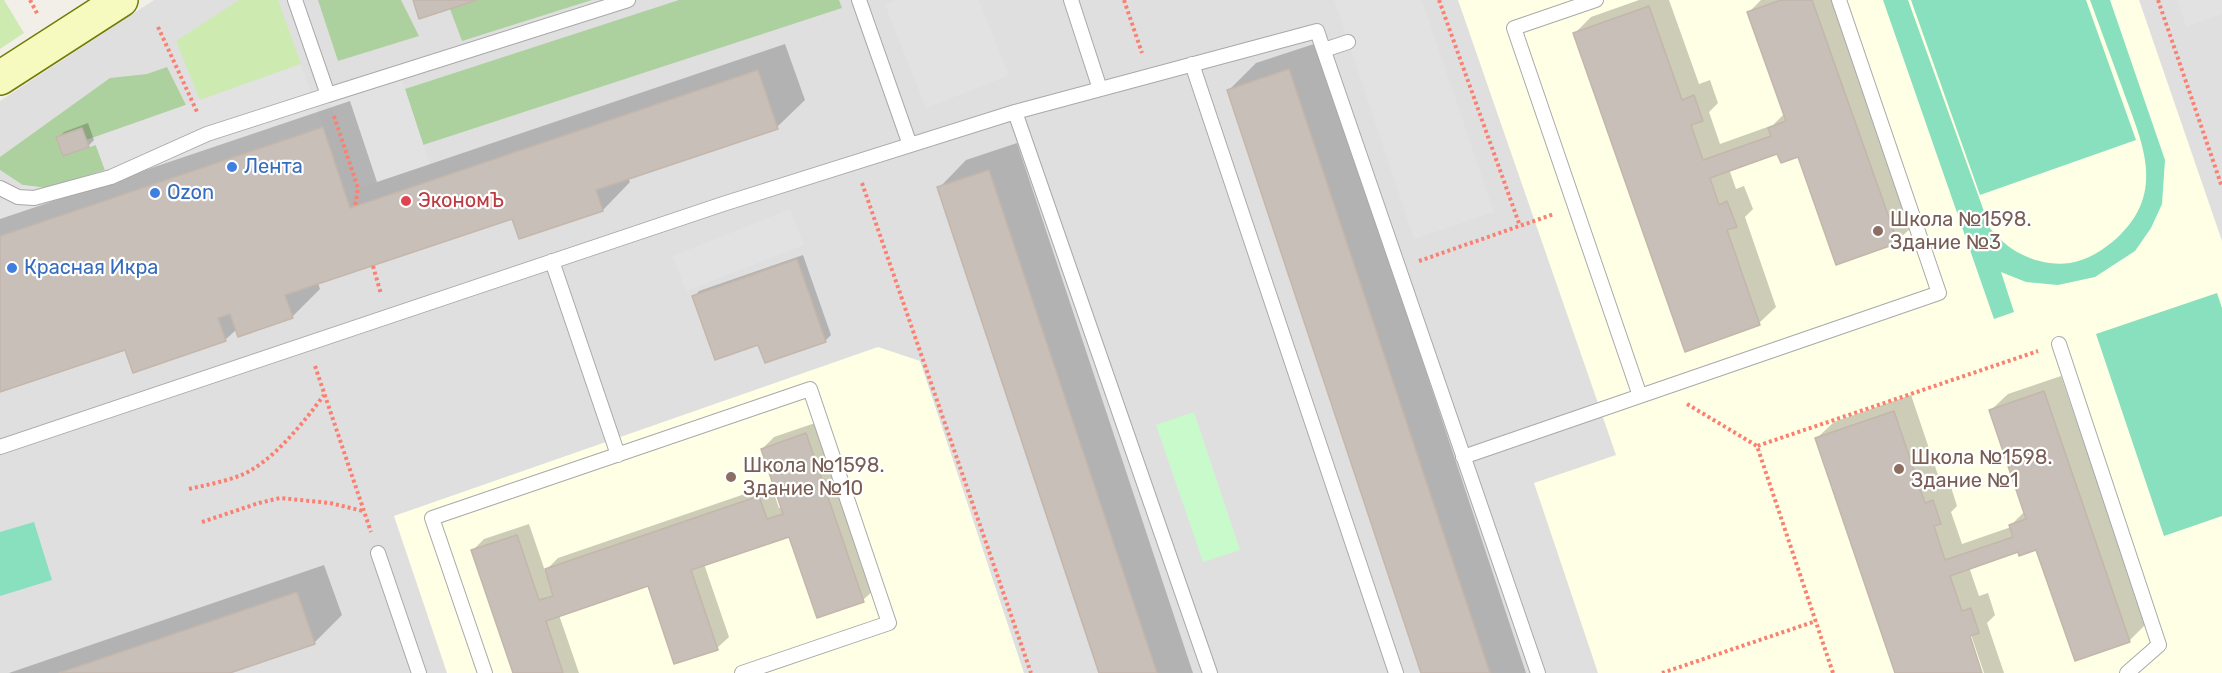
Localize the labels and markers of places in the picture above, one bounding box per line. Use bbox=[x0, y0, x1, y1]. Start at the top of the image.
place label: Лента bbox=[244, 155, 303, 179]
marker: Лента bbox=[225, 160, 239, 174]
place label: Ozon bbox=[167, 181, 214, 205]
marker: Ozon bbox=[148, 186, 162, 200]
place label: ЭкономЪ bbox=[418, 189, 504, 213]
marker: ЭкономЪ bbox=[399, 194, 413, 208]
place label: Школа №1598. Здание №3 bbox=[1890, 208, 2031, 255]
marker: Школа №1598. Здание №3 bbox=[1871, 224, 1885, 238]
place label: Красная Икра bbox=[24, 256, 158, 280]
marker: Красная Икра bbox=[5, 261, 19, 275]
place label: Школа №1598. Здание №1 bbox=[1911, 446, 2052, 493]
place label: Школа №1598. Здание №10 bbox=[743, 454, 884, 501]
marker: Школа №1598. Здание №1 bbox=[1892, 462, 1906, 476]
marker: Школа №1598. Здание №10 bbox=[724, 470, 738, 484]

